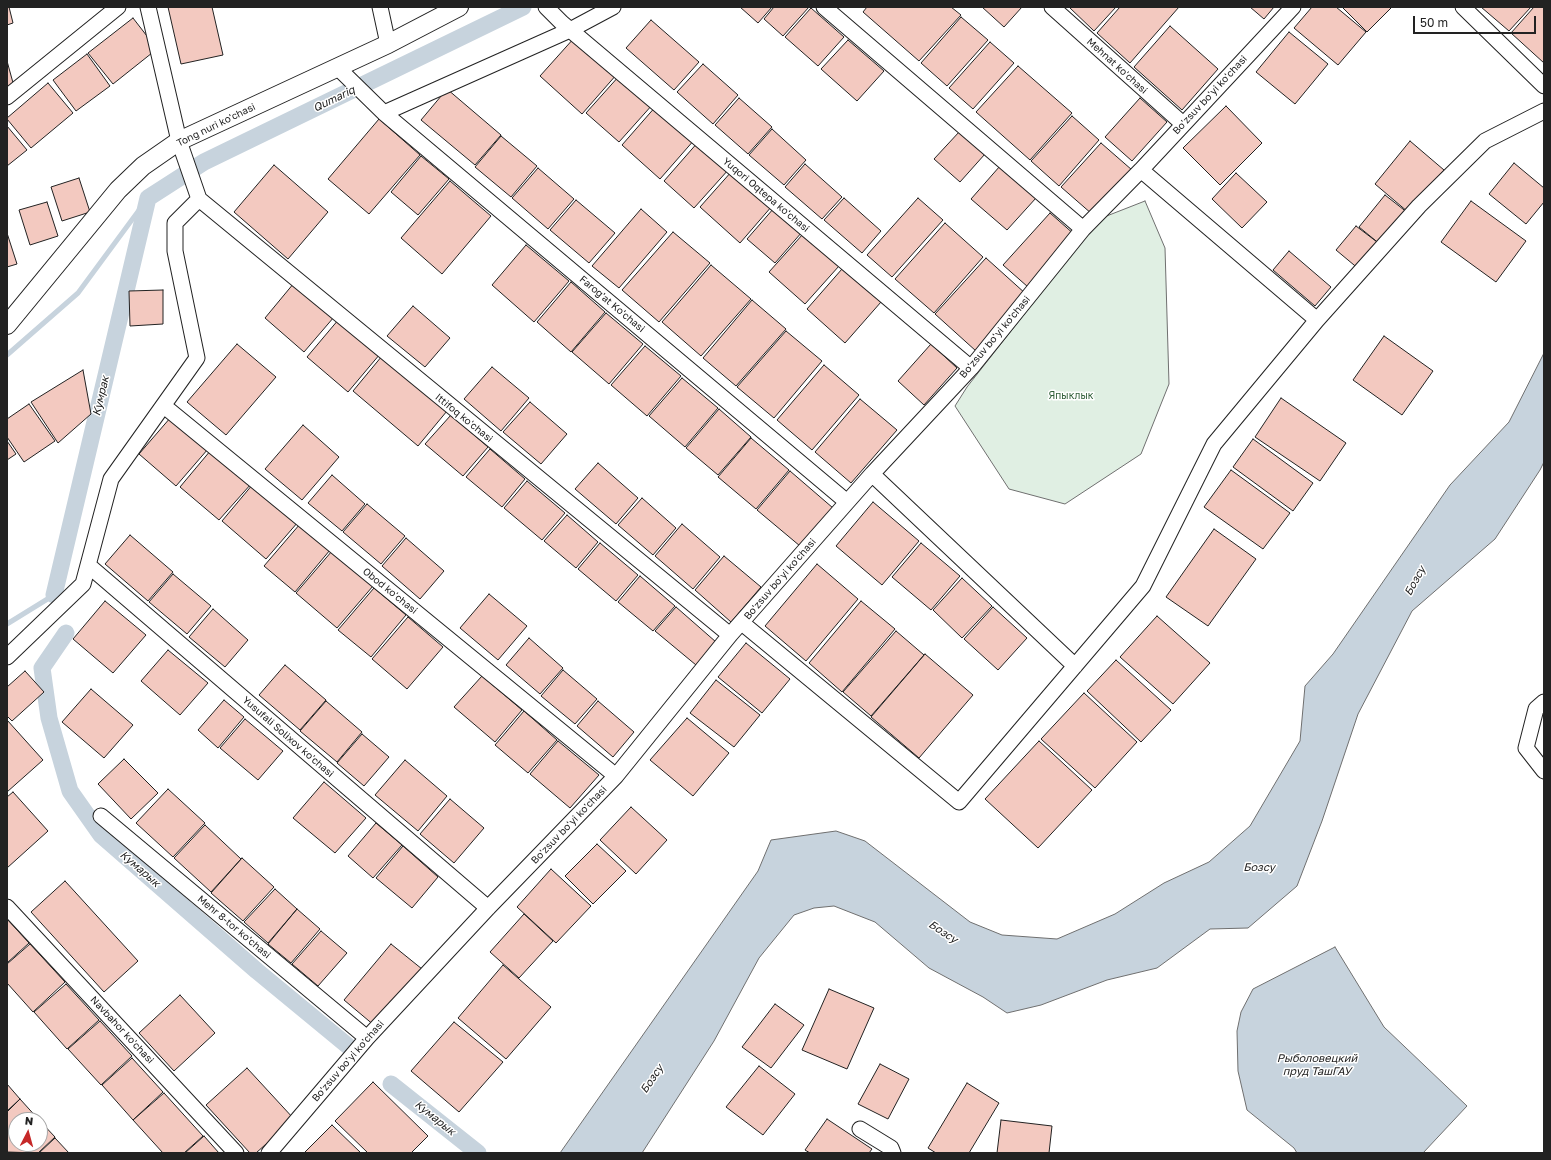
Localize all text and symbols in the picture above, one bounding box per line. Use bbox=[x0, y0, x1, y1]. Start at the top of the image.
scale bar bbox=[1415, 8, 1538, 34]
text: 50 m bbox=[1420, 15, 1448, 30]
street label: Mehnat ko'chasi bbox=[1084, 36, 1150, 96]
street label: Bo'zsuv bo'yi ko'chasi bbox=[1170, 53, 1250, 137]
water label: Qumariq bbox=[311, 83, 357, 115]
street label: Tong nuri ko'chasi bbox=[175, 101, 257, 149]
street label: Yuqori Oqtepa ko'chasi bbox=[720, 155, 812, 235]
street label: Farog'at Ko'chasi bbox=[577, 273, 647, 335]
street label: Bo'zsuv bo'yi ko'chasi bbox=[957, 293, 1033, 381]
water label: Кумрак bbox=[90, 375, 112, 417]
park label: Япыклык bbox=[1049, 390, 1093, 402]
street label: Ittifoq ko'chasi bbox=[433, 391, 495, 445]
street label: Bo'zsuv bo'yi ko'chasi bbox=[741, 536, 819, 622]
water label: Бозсу bbox=[1402, 564, 1428, 598]
street label: Obod ko'chasi bbox=[360, 565, 420, 617]
street label: Yusufali Solixov ko'chasi bbox=[240, 694, 336, 780]
street label: Bo'zsuv bo'yi ko'chasi bbox=[529, 784, 609, 866]
water label: Кумарык bbox=[117, 848, 163, 890]
water label: Бозсу bbox=[1243, 861, 1275, 875]
street label: Mehr 8-tor ko'chasi bbox=[195, 893, 273, 961]
water label: Бозсу bbox=[926, 918, 960, 946]
street label: Navbahor ko'chasi bbox=[88, 994, 156, 1066]
street label: Bo'zsuv bo'yi ko'chasi bbox=[309, 1018, 387, 1104]
water label: Рыболовецкий пруд ТашГАУ bbox=[1277, 1052, 1357, 1078]
water label: Бозсу bbox=[638, 1062, 666, 1096]
water label: Кумарык bbox=[412, 1098, 458, 1138]
north arrow bbox=[8, 1112, 48, 1152]
text: N bbox=[24, 1114, 34, 1127]

